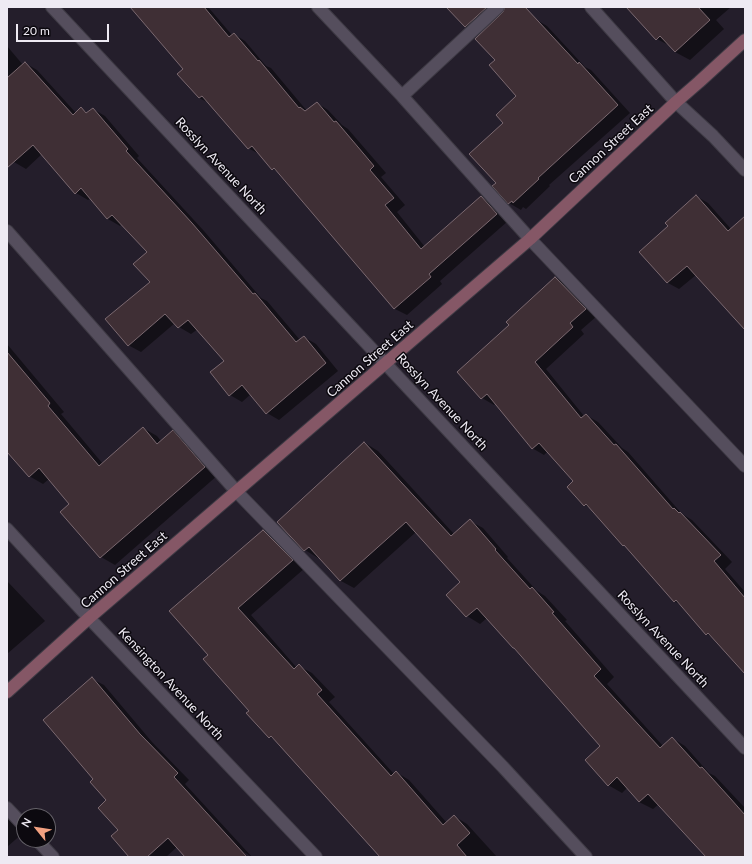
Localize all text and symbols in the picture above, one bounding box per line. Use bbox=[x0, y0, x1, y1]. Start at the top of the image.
scale bar bbox=[18, 16, 111, 42]
text: 20 m bbox=[23, 23, 50, 38]
street label: Cannon Street East bbox=[566, 101, 656, 187]
street label: Rosslyn Avenue North bbox=[172, 114, 270, 218]
street label: Cannon Street East bbox=[324, 317, 416, 401]
street label: Rosslyn Avenue North bbox=[393, 350, 491, 454]
street label: Cannon Street East bbox=[78, 528, 170, 612]
street label: Rosslyn Avenue North bbox=[614, 587, 712, 691]
street label: Kensington Avenue North bbox=[115, 625, 227, 743]
north arrow bbox=[16, 808, 56, 848]
text: N bbox=[18, 815, 34, 829]

